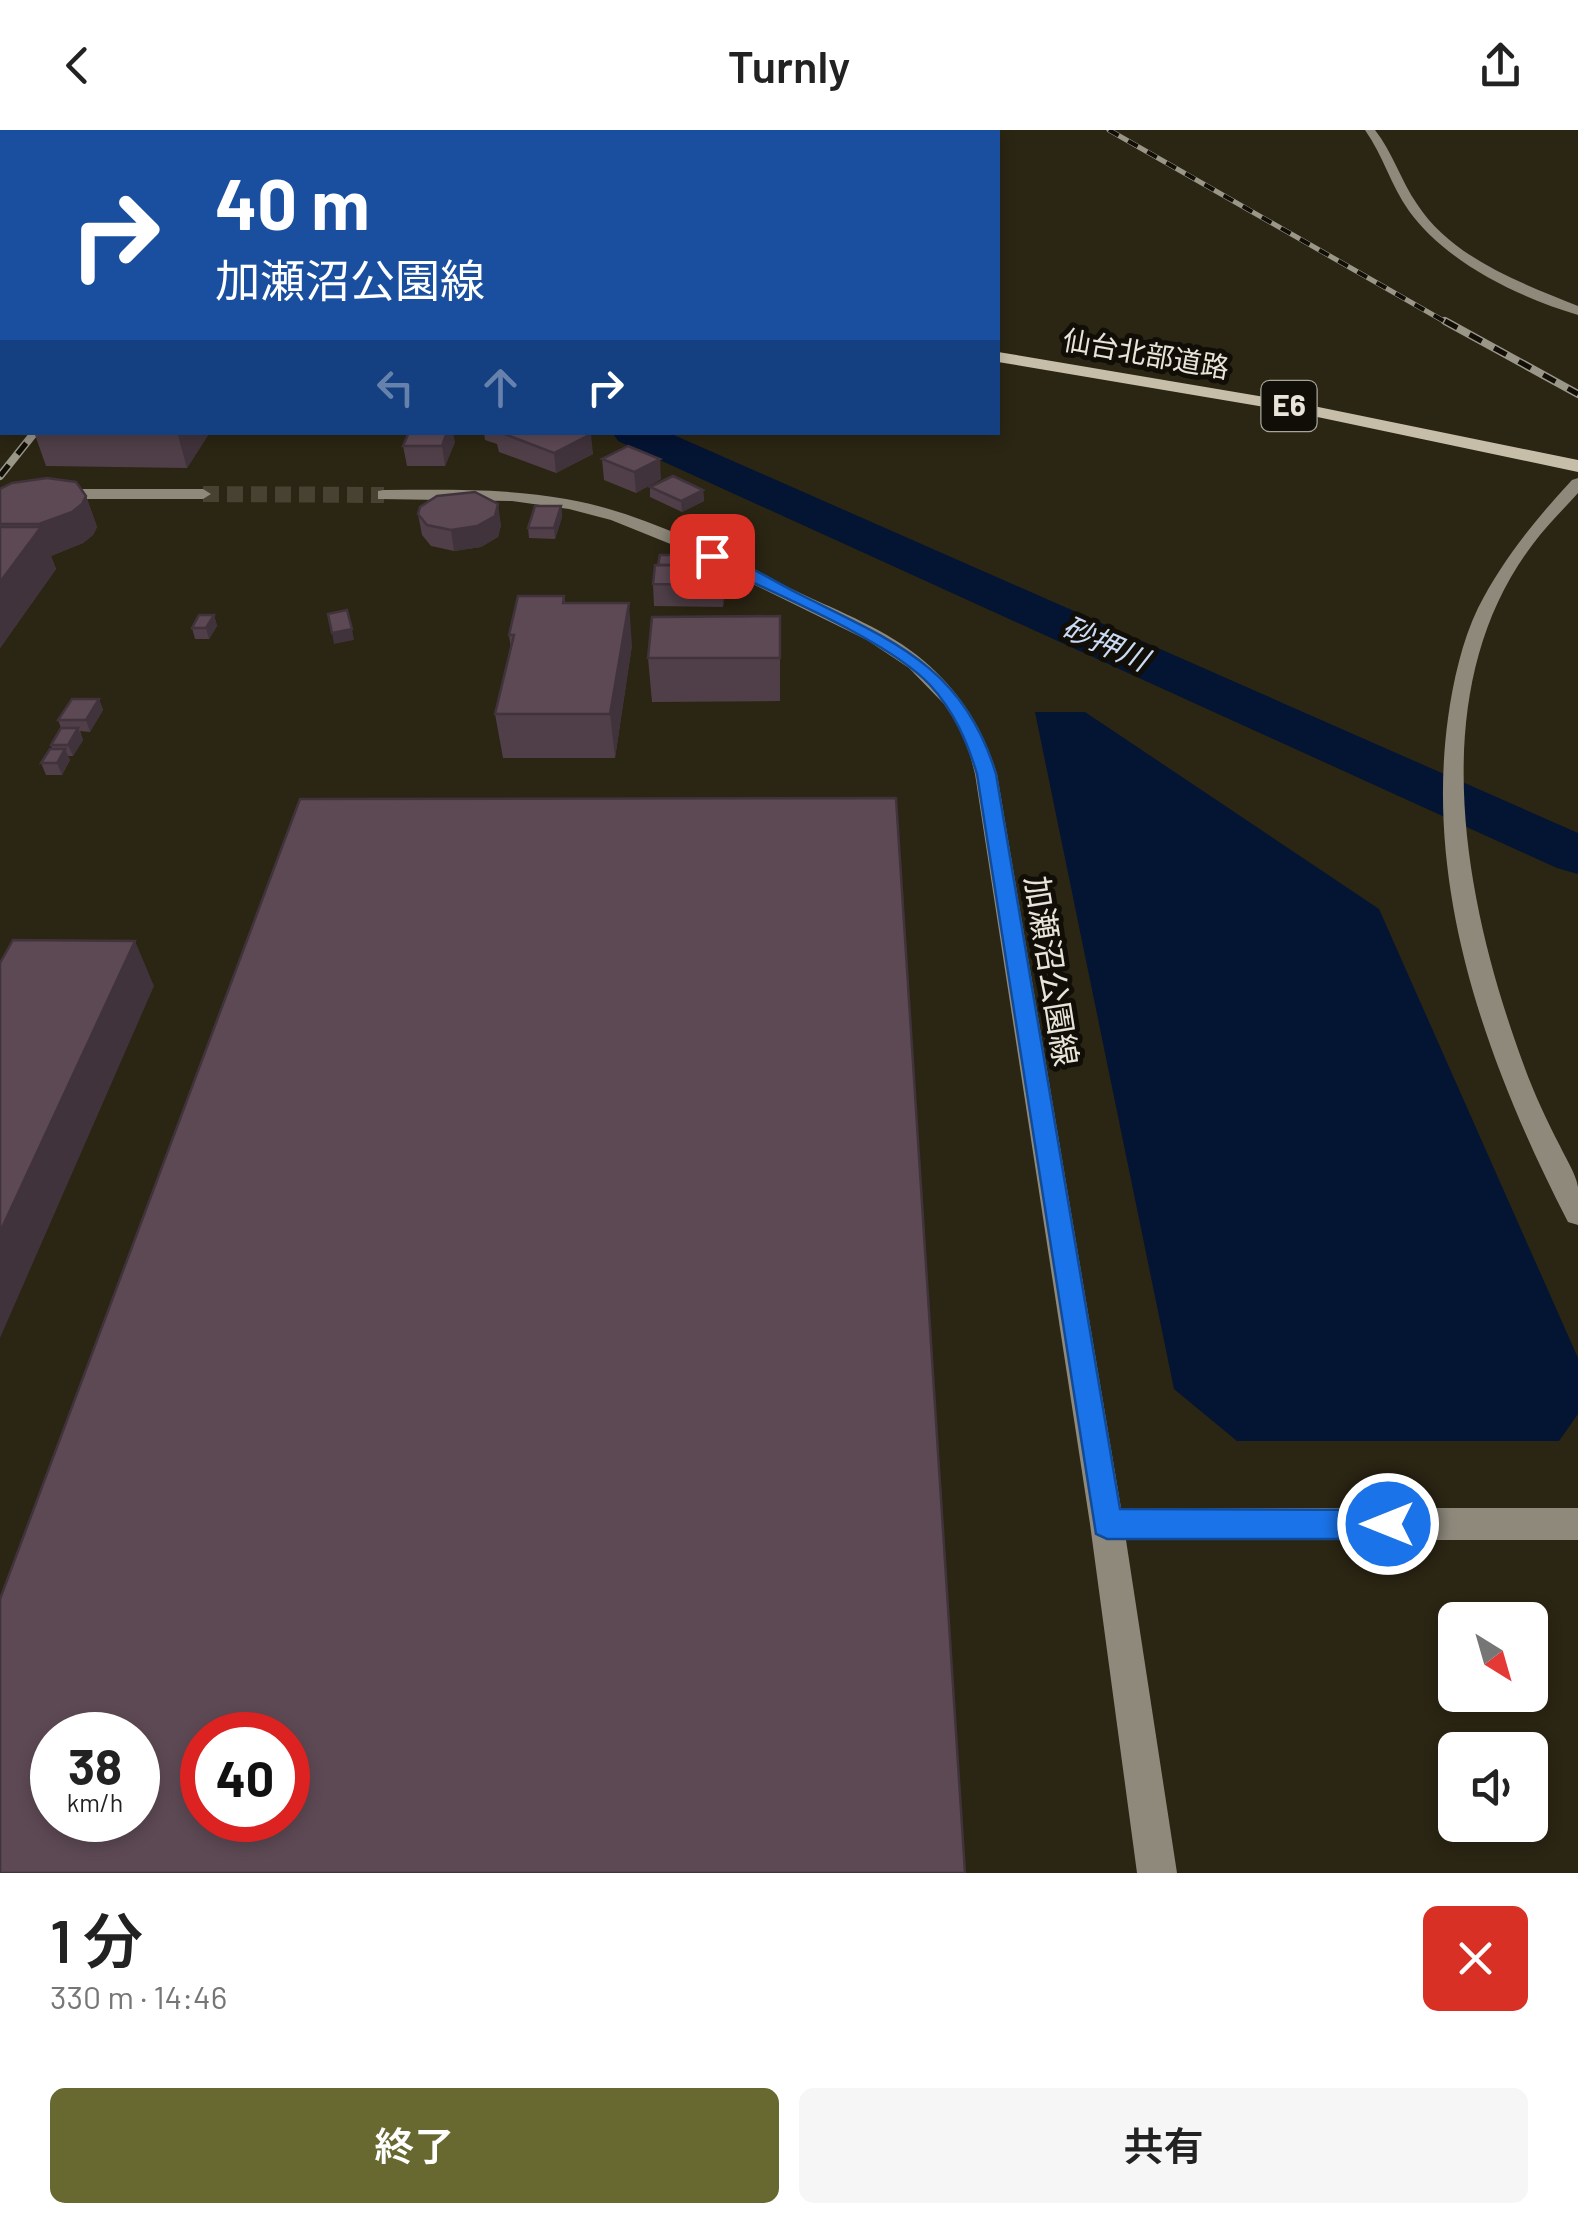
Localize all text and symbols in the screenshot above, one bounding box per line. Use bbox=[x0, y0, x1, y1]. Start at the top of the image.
icon: back bbox=[50, 38, 105, 93]
text: Turnly bbox=[728, 38, 850, 92]
icon: share bbox=[1473, 38, 1528, 93]
text: 40 m bbox=[215, 160, 370, 244]
icon: right bbox=[50, 170, 180, 300]
text: 加瀬沼公園線 bbox=[215, 252, 485, 306]
street label: 仙台北部道路 bbox=[1060, 322, 1232, 384]
icon: left bbox=[368, 360, 423, 415]
icon: ahead bbox=[473, 360, 528, 415]
icon: right bbox=[578, 360, 633, 415]
road number: E6 bbox=[1262, 381, 1316, 431]
pin bbox=[670, 514, 755, 599]
icon: arrive bbox=[685, 529, 740, 584]
water label: 砂押川 bbox=[1057, 607, 1157, 678]
street label: 加瀬沼公園線 bbox=[1019, 873, 1087, 1068]
position arrow bbox=[1336, 1472, 1440, 1576]
north arrow bbox=[1438, 1602, 1548, 1712]
map controls bbox=[1438, 1602, 1548, 1842]
speed limit sign: 40 bbox=[180, 1712, 310, 1842]
button: sound bbox=[1438, 1732, 1548, 1842]
text: 38 bbox=[68, 1735, 122, 1795]
text: km/h bbox=[67, 1787, 123, 1817]
text: 1 分 bbox=[50, 1903, 143, 1975]
button: close bbox=[1423, 1906, 1528, 2011]
text: 330 m · 14:46 bbox=[50, 1977, 227, 2015]
button: 終了 bbox=[50, 2088, 779, 2203]
button: 共有 bbox=[799, 2088, 1528, 2203]

